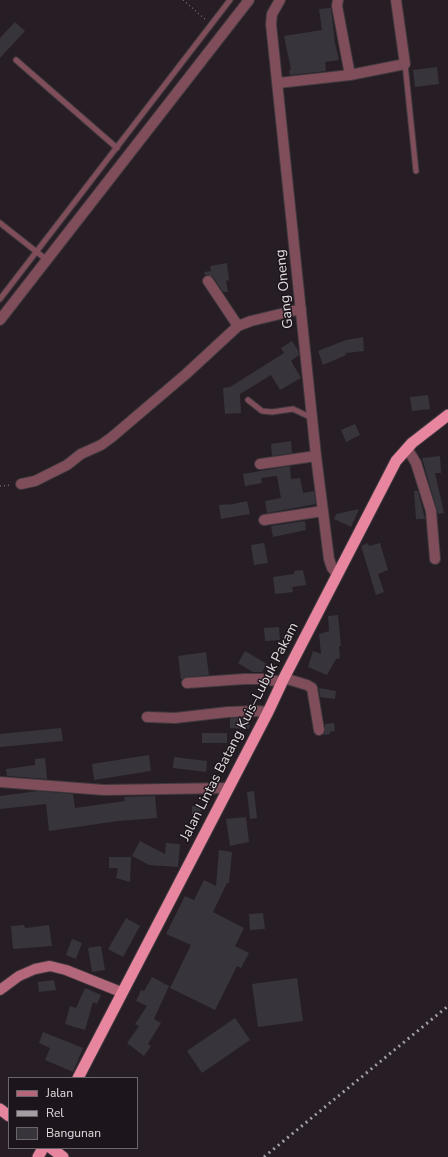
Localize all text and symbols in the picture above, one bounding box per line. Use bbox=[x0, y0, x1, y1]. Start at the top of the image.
street label: Gang Oneng bbox=[272, 249, 298, 329]
street label: Jalan Lintas Batang Kuis–Lubuk Pakam bbox=[177, 620, 303, 844]
legend bbox=[8, 1077, 138, 1149]
text: Jalan bbox=[46, 1085, 73, 1101]
text: Rel bbox=[46, 1105, 64, 1121]
text: Bangunan bbox=[46, 1125, 101, 1141]

